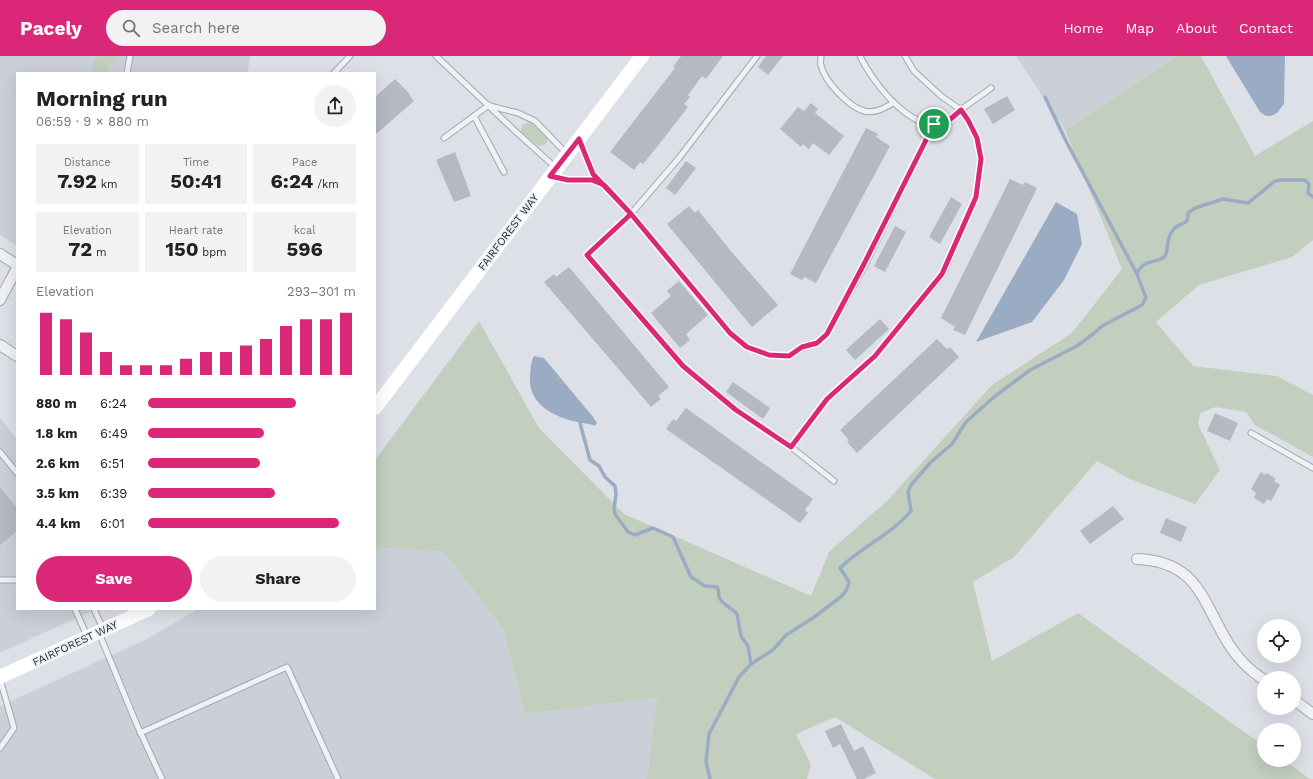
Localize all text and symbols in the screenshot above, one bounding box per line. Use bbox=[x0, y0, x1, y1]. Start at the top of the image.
search box bbox=[106, 10, 386, 46]
text: Pacely bbox=[20, 17, 82, 40]
icon: search bbox=[120, 17, 142, 39]
text: Search here bbox=[152, 19, 240, 37]
text: Home bbox=[1063, 20, 1103, 36]
text: Map bbox=[1125, 20, 1154, 36]
text: About bbox=[1176, 20, 1217, 36]
text: Contact bbox=[1239, 20, 1293, 36]
button: share bbox=[314, 85, 356, 127]
text: Morning run bbox=[36, 86, 168, 111]
pin bbox=[917, 107, 951, 141]
icon: arrive bbox=[923, 113, 945, 135]
text: 06:59 · 9 × 880 m bbox=[36, 114, 149, 129]
text: Distance bbox=[64, 156, 111, 169]
text: Time bbox=[183, 156, 209, 169]
text: Pace bbox=[292, 156, 317, 169]
text: 7.92 bbox=[57, 169, 97, 193]
text: 50:41 bbox=[170, 169, 222, 193]
text: 6:24 bbox=[271, 169, 314, 193]
text: km bbox=[97, 178, 117, 191]
text: /km bbox=[314, 178, 339, 191]
street label: FAIRFOREST WAY bbox=[475, 191, 542, 273]
text: Elevation bbox=[63, 224, 112, 237]
text: Heart rate bbox=[169, 224, 223, 237]
text: kcal bbox=[294, 224, 316, 237]
text: 72 bbox=[68, 237, 92, 261]
text: 150 bbox=[165, 237, 199, 261]
text: 596 bbox=[287, 237, 323, 261]
text: m bbox=[92, 246, 106, 259]
text: bpm bbox=[199, 246, 227, 259]
text: Elevation bbox=[36, 284, 94, 299]
text: 293–301 m bbox=[287, 284, 356, 299]
text: 880 m bbox=[36, 396, 77, 411]
text: 6:24 bbox=[100, 396, 127, 411]
text: 1.8 km bbox=[36, 426, 78, 441]
text: 6:49 bbox=[100, 426, 128, 441]
text: 2.6 km bbox=[36, 456, 80, 471]
text: 6:51 bbox=[100, 456, 124, 471]
text: 3.5 km bbox=[36, 486, 79, 501]
text: 6:39 bbox=[100, 486, 127, 501]
text: 4.4 km bbox=[36, 516, 81, 531]
text: 6:01 bbox=[100, 516, 125, 531]
button: Save bbox=[36, 556, 192, 602]
button: Share bbox=[200, 556, 356, 602]
street label: FAIRFOREST WAY bbox=[31, 618, 120, 669]
map controls bbox=[1257, 619, 1301, 767]
button: locate bbox=[1257, 619, 1301, 663]
button: + bbox=[1257, 671, 1301, 715]
button: − bbox=[1257, 723, 1301, 767]

